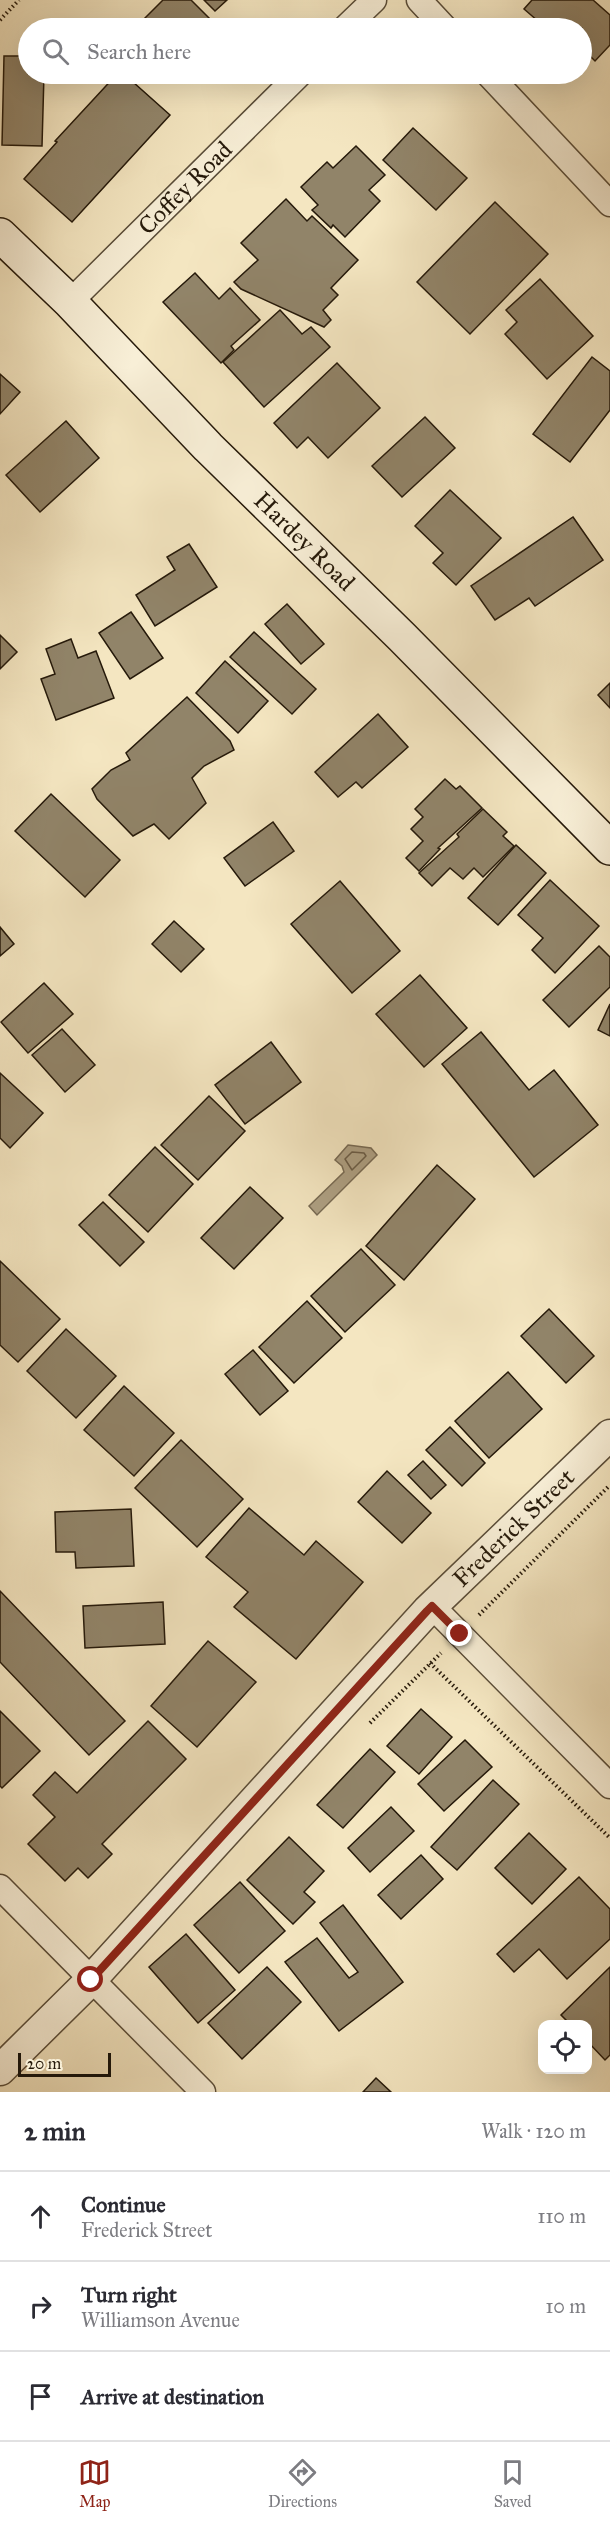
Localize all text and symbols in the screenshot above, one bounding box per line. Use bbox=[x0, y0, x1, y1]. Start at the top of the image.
search box bbox=[18, 18, 592, 84]
icon: search bbox=[39, 35, 72, 68]
text: Search here bbox=[87, 38, 191, 65]
street label: Coffey Road bbox=[132, 135, 238, 241]
street label: Hardey Road bbox=[248, 485, 361, 597]
street label: Frederick Street bbox=[446, 1462, 581, 1593]
route end bbox=[446, 1620, 472, 1646]
route start bbox=[77, 1966, 103, 1992]
map controls bbox=[538, 2020, 592, 2074]
button: locate bbox=[538, 2020, 592, 2074]
scale bar bbox=[18, 2050, 111, 2078]
text: 20 m bbox=[27, 2054, 61, 2073]
text: 2 min bbox=[24, 2115, 85, 2147]
text: Walk · 120 m bbox=[481, 2119, 586, 2143]
text: Continue bbox=[81, 2191, 166, 2218]
icon: ahead bbox=[24, 2200, 57, 2233]
text: 110 m bbox=[538, 2204, 586, 2228]
text: Frederick Street bbox=[81, 2218, 212, 2242]
text: Turn right bbox=[81, 2281, 177, 2308]
icon: right bbox=[24, 2290, 57, 2323]
text: 10 m bbox=[545, 2294, 586, 2318]
text: Williamson Avenue bbox=[81, 2308, 240, 2332]
icon: arrive bbox=[24, 2380, 57, 2413]
text: Arrive at destination bbox=[81, 2383, 264, 2410]
tab: Map bbox=[78, 2456, 111, 2511]
tab: Directions bbox=[268, 2456, 337, 2511]
tab: Saved bbox=[494, 2456, 532, 2511]

